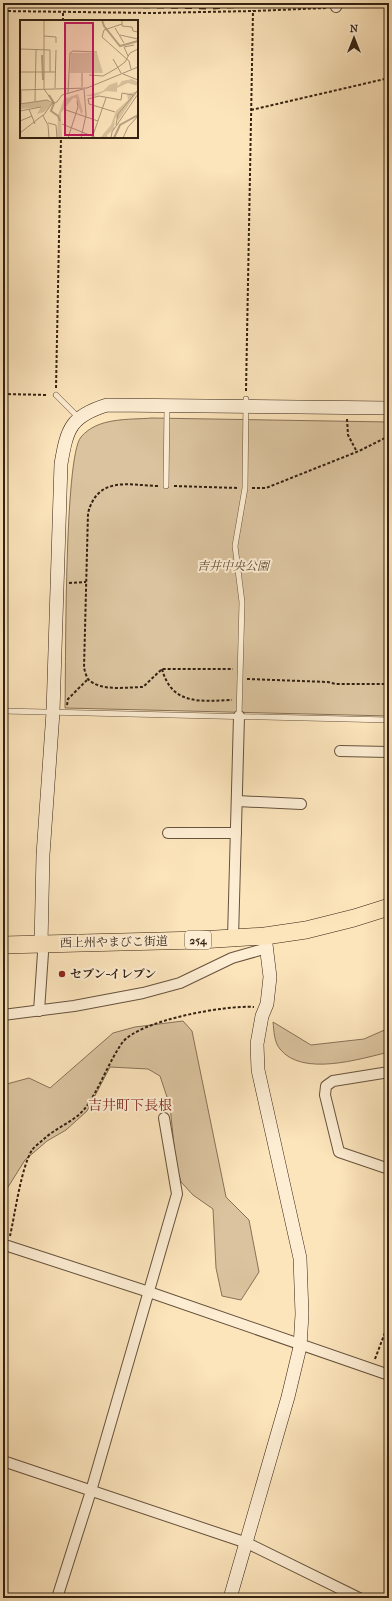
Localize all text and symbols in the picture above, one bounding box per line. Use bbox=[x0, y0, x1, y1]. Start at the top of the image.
north arrow bbox=[334, 18, 374, 58]
inset map bbox=[20, 20, 138, 138]
text: N bbox=[350, 22, 359, 35]
park label: 吉井中央公園 bbox=[197, 559, 271, 573]
road number: 254 bbox=[185, 931, 211, 949]
street label: 西上州やまびこ街道 bbox=[60, 934, 168, 950]
place label: セブン-イレブン bbox=[70, 967, 156, 981]
marker: セブン-イレブン bbox=[57, 969, 67, 979]
district label: 吉井町下長根 bbox=[88, 1097, 172, 1114]

